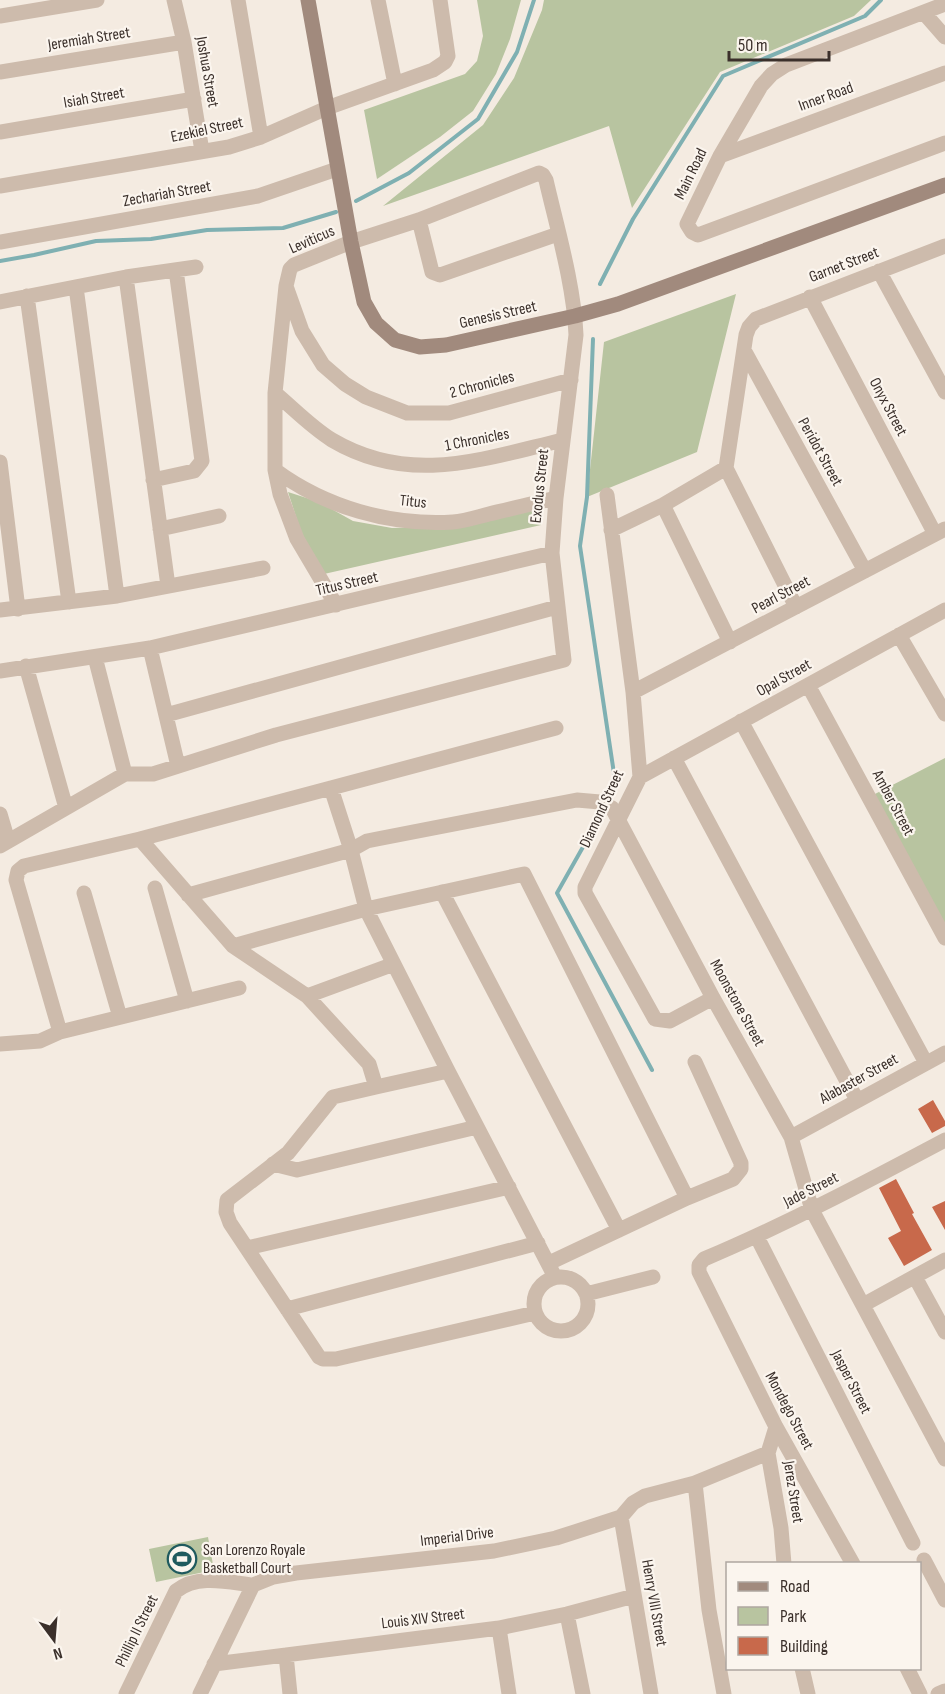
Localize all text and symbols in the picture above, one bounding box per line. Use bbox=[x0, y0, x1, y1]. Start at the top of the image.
street label: Jeremiah Street bbox=[46, 23, 132, 55]
scale bar bbox=[729, 24, 830, 62]
street label: Joshua Street bbox=[191, 34, 223, 109]
text: 50 m bbox=[738, 35, 768, 56]
street label: Inner Road bbox=[796, 78, 856, 116]
street label: Isiah Street bbox=[62, 83, 126, 113]
street label: Ezekiel Street bbox=[169, 113, 245, 147]
street label: Main Road bbox=[670, 145, 712, 203]
street label: Zechariah Street bbox=[122, 177, 213, 211]
street label: Leviticus bbox=[286, 221, 338, 258]
street label: Garnet Street bbox=[806, 243, 882, 287]
street label: Genesis Street bbox=[458, 297, 538, 333]
street label: 2 Chronicles bbox=[448, 367, 517, 403]
street label: Onyx Street bbox=[865, 375, 911, 439]
street label: Peridot Street bbox=[793, 414, 847, 490]
street label: 1 Chronicles bbox=[443, 424, 511, 456]
street label: Exodus Street bbox=[527, 448, 553, 524]
street label: Titus bbox=[399, 491, 428, 513]
street label: Titus Street bbox=[314, 568, 380, 600]
street label: Pearl Street bbox=[749, 572, 813, 618]
street label: Opal Street bbox=[753, 655, 815, 701]
street label: Amber Street bbox=[867, 766, 918, 839]
street label: Diamond Street bbox=[576, 767, 628, 851]
street label: Moonstone Street bbox=[705, 956, 769, 1050]
street label: Alabaster Street bbox=[816, 1050, 902, 1109]
street label: Jade Street bbox=[780, 1168, 842, 1212]
street label: Jasper Street bbox=[826, 1346, 875, 1417]
street label: Mondego Street bbox=[761, 1369, 817, 1453]
street label: Jerez Street bbox=[779, 1459, 807, 1524]
street label: Imperial Drive bbox=[419, 1523, 495, 1551]
place label: San Lorenzo Royale Basketball Court bbox=[203, 1541, 305, 1578]
sports icon: San Lorenzo Royale Basketball Court bbox=[166, 1543, 198, 1575]
street label: Henry VIII Street bbox=[637, 1558, 671, 1648]
legend bbox=[726, 1562, 921, 1670]
text: Road bbox=[780, 1576, 810, 1597]
street label: Phillip II Street bbox=[111, 1592, 163, 1670]
street label: Louis XIV Street bbox=[380, 1604, 466, 1634]
text: Park bbox=[780, 1606, 806, 1627]
north arrow bbox=[24, 1610, 84, 1670]
text: Building bbox=[780, 1636, 828, 1657]
text: N bbox=[51, 1643, 64, 1663]

